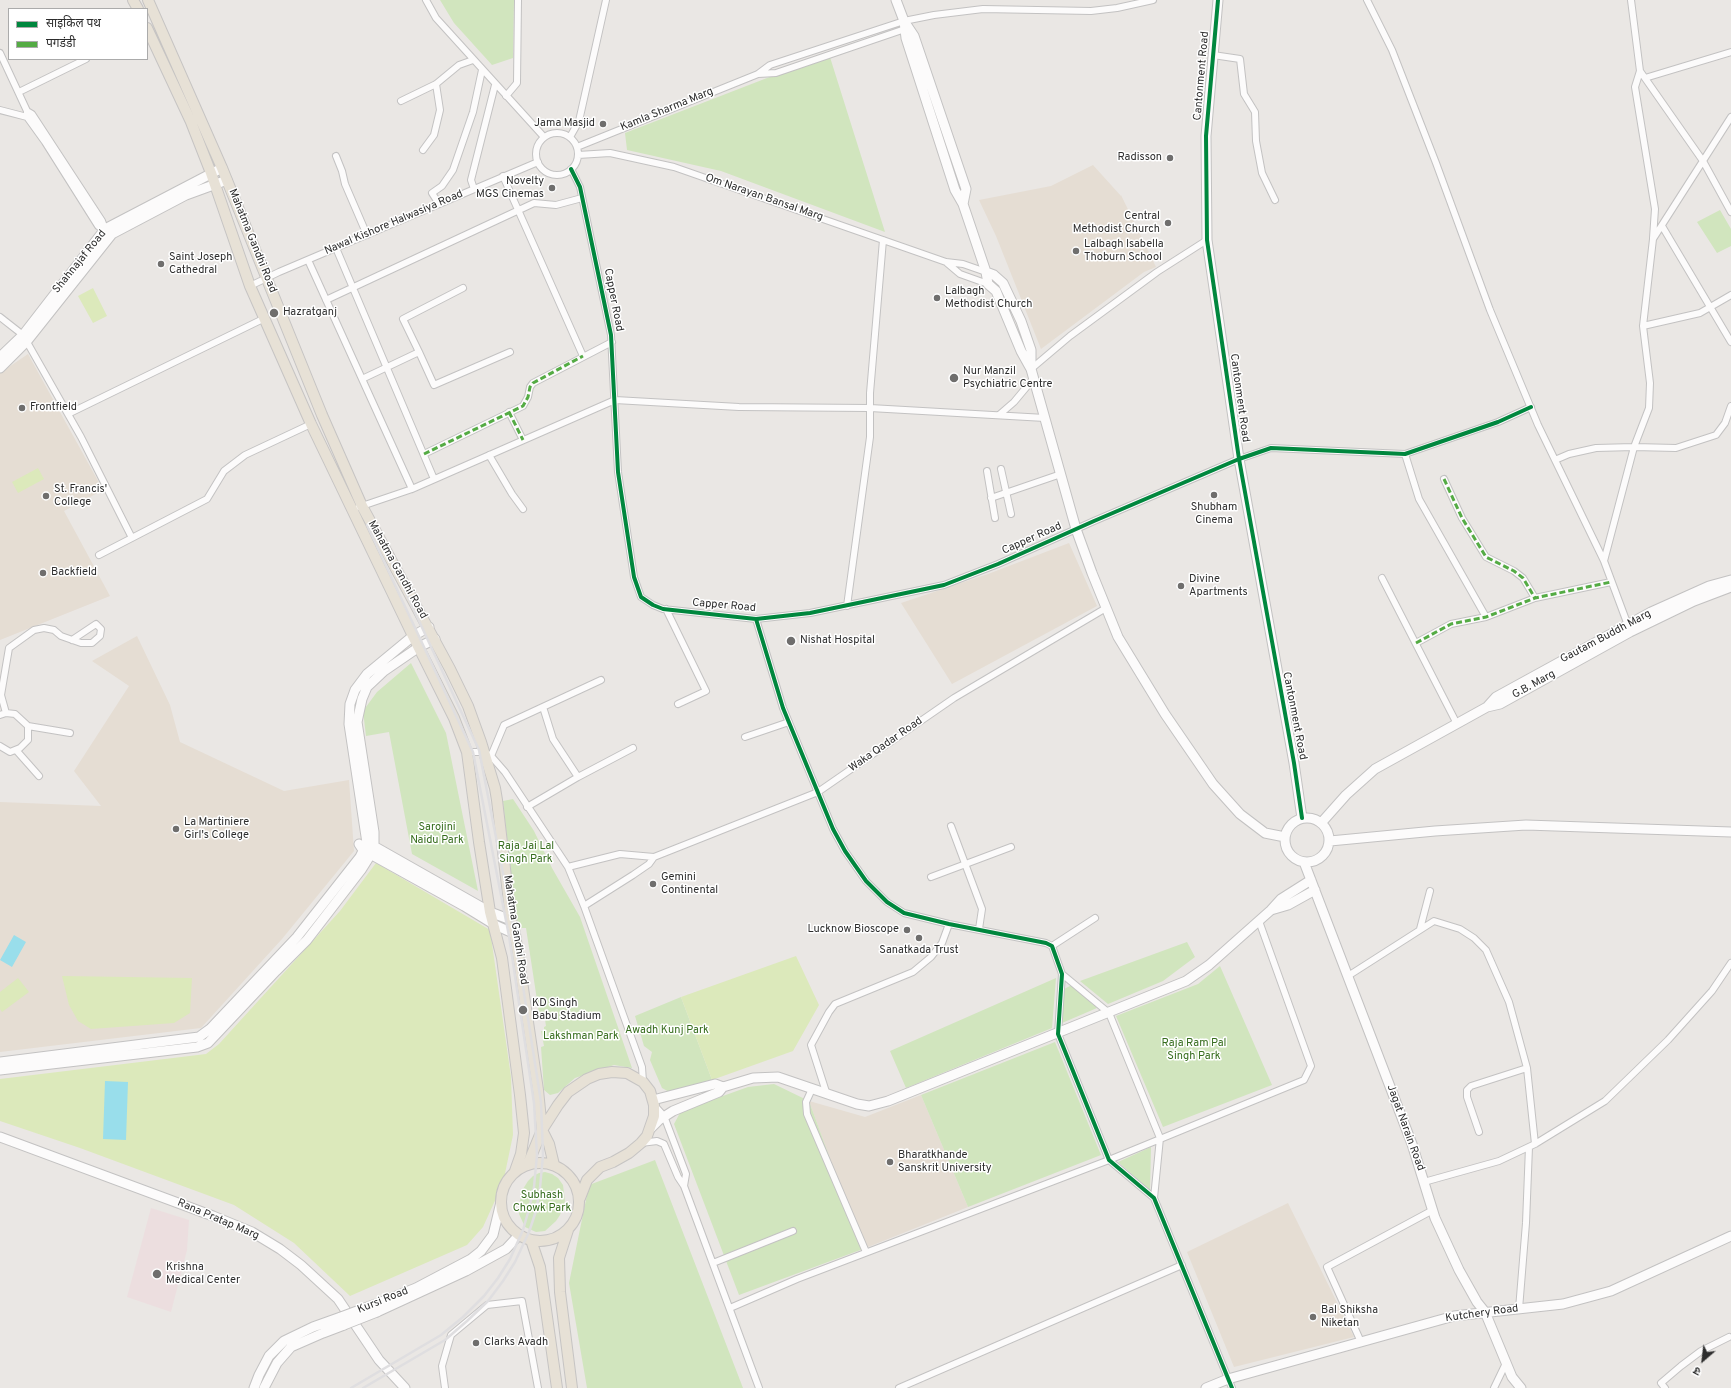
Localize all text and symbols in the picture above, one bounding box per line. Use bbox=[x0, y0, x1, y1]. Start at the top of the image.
legend bbox=[8, 8, 148, 60]
text: साइकिल पथ bbox=[46, 16, 101, 32]
street label: Cantonment Road bbox=[1192, 31, 1212, 121]
text: पगडंडी bbox=[46, 36, 76, 52]
street label: Kamla Sharma Marg bbox=[619, 85, 715, 135]
place label: Jama Masjid bbox=[534, 117, 595, 131]
marker: Jama Masjid bbox=[598, 119, 608, 129]
place label: Radisson bbox=[1117, 151, 1162, 165]
marker: Radisson bbox=[1165, 153, 1175, 163]
street label: Om Narayan Bansal Marg bbox=[703, 172, 825, 224]
place label: Novelty MGS Cinemas bbox=[476, 175, 544, 201]
marker: Novelty MGS Cinemas bbox=[547, 183, 557, 193]
street label: Mahatma Gandhi Road bbox=[225, 187, 279, 295]
street label: Nawal Kishore Halwasiya Road bbox=[323, 188, 465, 258]
place label: Central Methodist Church bbox=[1073, 210, 1160, 236]
marker: Central Methodist Church bbox=[1163, 218, 1173, 228]
street label: Shahnajaf Road bbox=[50, 228, 110, 296]
place label: Lalbagh Isabella Thoburn School bbox=[1084, 238, 1164, 264]
marker: Lalbagh Isabella Thoburn School bbox=[1071, 246, 1081, 256]
place label: Saint Joseph Cathedral bbox=[169, 251, 232, 277]
marker: Saint Joseph Cathedral bbox=[156, 259, 166, 269]
street label: Capper Road bbox=[600, 267, 626, 333]
place label: Lalbagh Methodist Church bbox=[945, 285, 1032, 311]
marker: Lalbagh Methodist Church bbox=[932, 293, 942, 303]
place label: Hazratganj bbox=[283, 306, 337, 320]
marker: Hazratganj bbox=[268, 307, 280, 319]
street label: Cantonment Road bbox=[1226, 353, 1252, 443]
place label: Nur Manzil Psychiatric Centre bbox=[963, 365, 1052, 391]
marker: Nur Manzil Psychiatric Centre bbox=[948, 372, 960, 384]
place label: Frontfield bbox=[30, 401, 77, 415]
marker: Frontfield bbox=[17, 403, 27, 413]
place label: St. Francis' College bbox=[54, 483, 107, 509]
marker: Shubham Cinema bbox=[1209, 490, 1219, 500]
marker: St. Francis' College bbox=[41, 491, 51, 501]
place label: Shubham Cinema bbox=[1191, 501, 1237, 527]
street label: Mahatma Gandhi Road bbox=[364, 518, 430, 622]
street label: Capper Road bbox=[1000, 520, 1064, 558]
place label: Backfield bbox=[51, 566, 97, 580]
marker: Backfield bbox=[38, 568, 48, 578]
place label: Divine Apartments bbox=[1189, 573, 1248, 599]
marker: Divine Apartments bbox=[1176, 581, 1186, 591]
street label: Capper Road bbox=[692, 597, 756, 615]
street label: Gautam Buddh Marg bbox=[1559, 608, 1653, 666]
place label: Nishat Hospital bbox=[800, 634, 875, 648]
marker: Nishat Hospital bbox=[785, 635, 797, 647]
street label: G.B. Marg bbox=[1510, 668, 1558, 702]
street label: Cantonment Road bbox=[1279, 671, 1309, 761]
street label: Waka Qadar Road bbox=[847, 715, 925, 775]
place label: La Martiniere Girl's College bbox=[184, 816, 249, 842]
park label: Sarojini Naidu Park bbox=[410, 821, 464, 847]
marker: La Martiniere Girl's College bbox=[171, 824, 181, 834]
park label: Raja Jai Lal Singh Park bbox=[498, 840, 554, 866]
place label: Gemini Continental bbox=[661, 871, 718, 897]
street label: Mahatma Gandhi Road bbox=[500, 874, 530, 986]
marker: Gemini Continental bbox=[648, 879, 658, 889]
place label: Lucknow Bioscope bbox=[807, 923, 899, 937]
marker: Lucknow Bioscope bbox=[902, 925, 912, 935]
marker: Sanatkada Trust bbox=[914, 933, 924, 943]
place label: Sanatkada Trust bbox=[879, 944, 959, 958]
place label: KD Singh Babu Stadium bbox=[532, 997, 601, 1023]
marker: KD Singh Babu Stadium bbox=[517, 1004, 529, 1016]
park label: Awadh Kunj Park bbox=[625, 1024, 709, 1038]
park label: Lakshman Park bbox=[543, 1030, 619, 1044]
park label: Raja Ram Pal Singh Park bbox=[1162, 1037, 1226, 1063]
street label: Jagat Narain Road bbox=[1383, 1083, 1427, 1173]
place label: Bharatkhande Sanskrit University bbox=[898, 1149, 992, 1175]
marker: Bharatkhande Sanskrit University bbox=[885, 1157, 895, 1167]
park label: Subhash Chowk Park bbox=[513, 1189, 571, 1215]
street label: Rana Pratap Marg bbox=[175, 1197, 261, 1243]
place label: Krishna Medical Center bbox=[166, 1261, 240, 1287]
marker: Krishna Medical Center bbox=[151, 1268, 163, 1280]
street label: Kursi Road bbox=[356, 1285, 410, 1317]
street label: Kutchery Road bbox=[1445, 1302, 1519, 1326]
place label: Bal Shiksha Niketan bbox=[1321, 1304, 1378, 1330]
marker: Bal Shiksha Niketan bbox=[1308, 1312, 1318, 1322]
place label: Clarks Avadh bbox=[484, 1336, 548, 1350]
marker: Clarks Avadh bbox=[471, 1338, 481, 1348]
north arrow bbox=[1683, 1340, 1723, 1380]
text: उ bbox=[1691, 1363, 1703, 1378]

